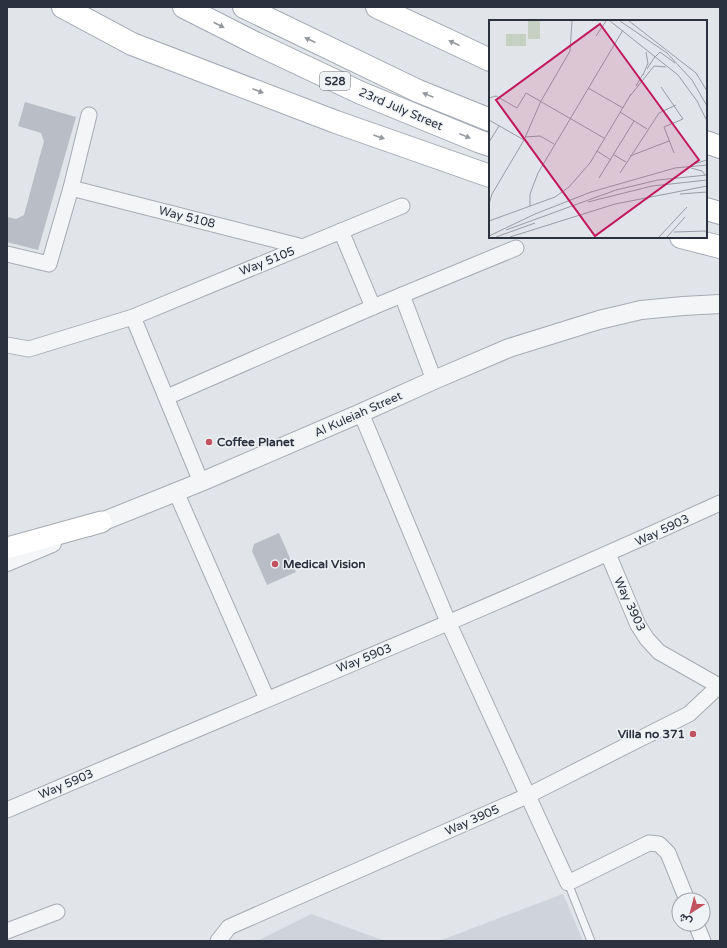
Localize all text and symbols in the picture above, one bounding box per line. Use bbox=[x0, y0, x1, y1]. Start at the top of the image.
inset map bbox=[489, 20, 707, 238]
one-way arrow bbox=[213, 22, 224, 28]
one-way arrow bbox=[304, 37, 316, 43]
one-way arrow bbox=[448, 40, 460, 46]
road number: S28 bbox=[320, 72, 350, 90]
street label: 23rd July Street bbox=[357, 85, 446, 133]
one-way arrow bbox=[252, 89, 264, 95]
one-way arrow bbox=[421, 92, 433, 98]
one-way arrow bbox=[459, 133, 470, 139]
one-way arrow bbox=[374, 135, 386, 141]
street label: Way 5108 bbox=[157, 203, 217, 231]
street label: Way 5105 bbox=[237, 244, 297, 278]
street label: Al Kuleiah Street bbox=[312, 388, 404, 440]
place label: Coffee Planet bbox=[217, 435, 295, 449]
marker: Coffee Planet bbox=[204, 437, 214, 447]
street label: Way 5903 bbox=[633, 511, 691, 549]
place label: Medical Vision bbox=[283, 557, 366, 571]
marker: Medical Vision bbox=[270, 559, 280, 569]
street label: Way 3903 bbox=[611, 575, 649, 633]
street label: Way 5903 bbox=[334, 641, 394, 675]
place label: Villa no 371 bbox=[618, 727, 685, 741]
marker: Villa no 371 bbox=[688, 729, 698, 739]
street label: Way 5903 bbox=[37, 766, 95, 802]
street label: Way 3905 bbox=[443, 802, 501, 838]
north arrow bbox=[671, 892, 711, 932]
text: ش bbox=[676, 911, 695, 929]

